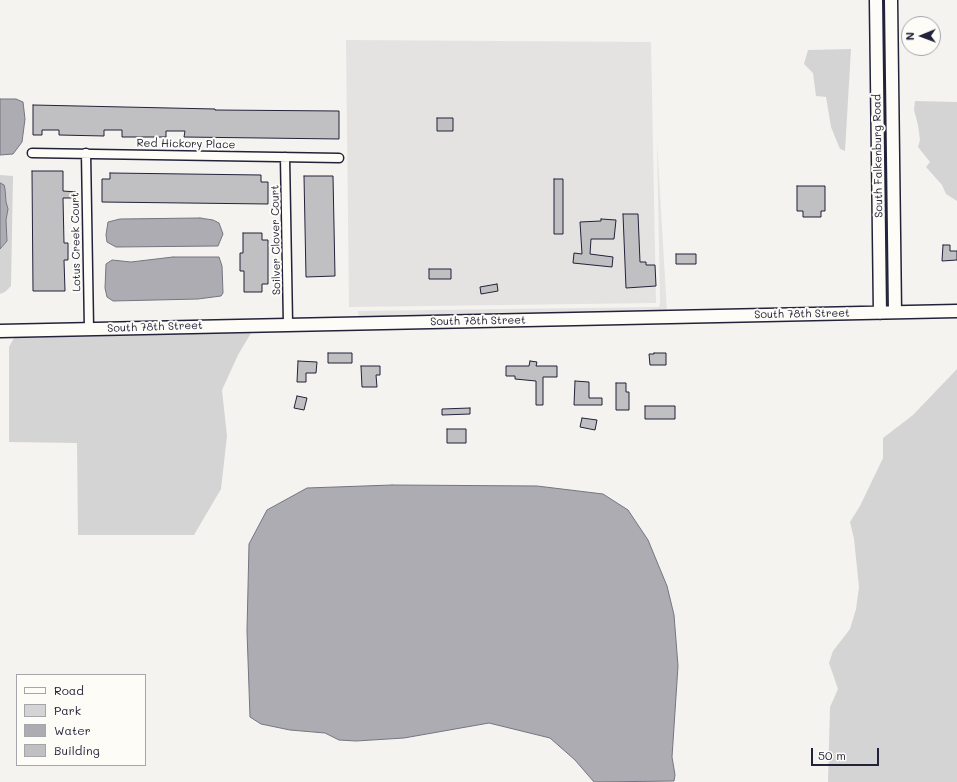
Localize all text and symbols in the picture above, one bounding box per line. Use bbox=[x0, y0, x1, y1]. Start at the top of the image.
north arrow bbox=[901, 16, 941, 56]
text: N bbox=[902, 32, 917, 41]
street label: South Falkenburg Road bbox=[870, 94, 886, 218]
street label: Red Hickory Place bbox=[136, 137, 236, 151]
street label: Soilver Clover Court bbox=[268, 185, 284, 295]
street label: Lotus Creek Court bbox=[69, 192, 83, 292]
street label: South 78th Street bbox=[754, 307, 850, 321]
street label: South 78th Street bbox=[430, 314, 526, 328]
street label: South 78th Street bbox=[107, 319, 203, 335]
legend bbox=[16, 674, 146, 766]
text: Road bbox=[54, 682, 84, 698]
text: Park bbox=[54, 702, 81, 718]
text: Water bbox=[54, 722, 91, 738]
scale bar bbox=[813, 740, 881, 766]
text: Building bbox=[54, 742, 100, 758]
text: 50 m bbox=[818, 747, 846, 763]

